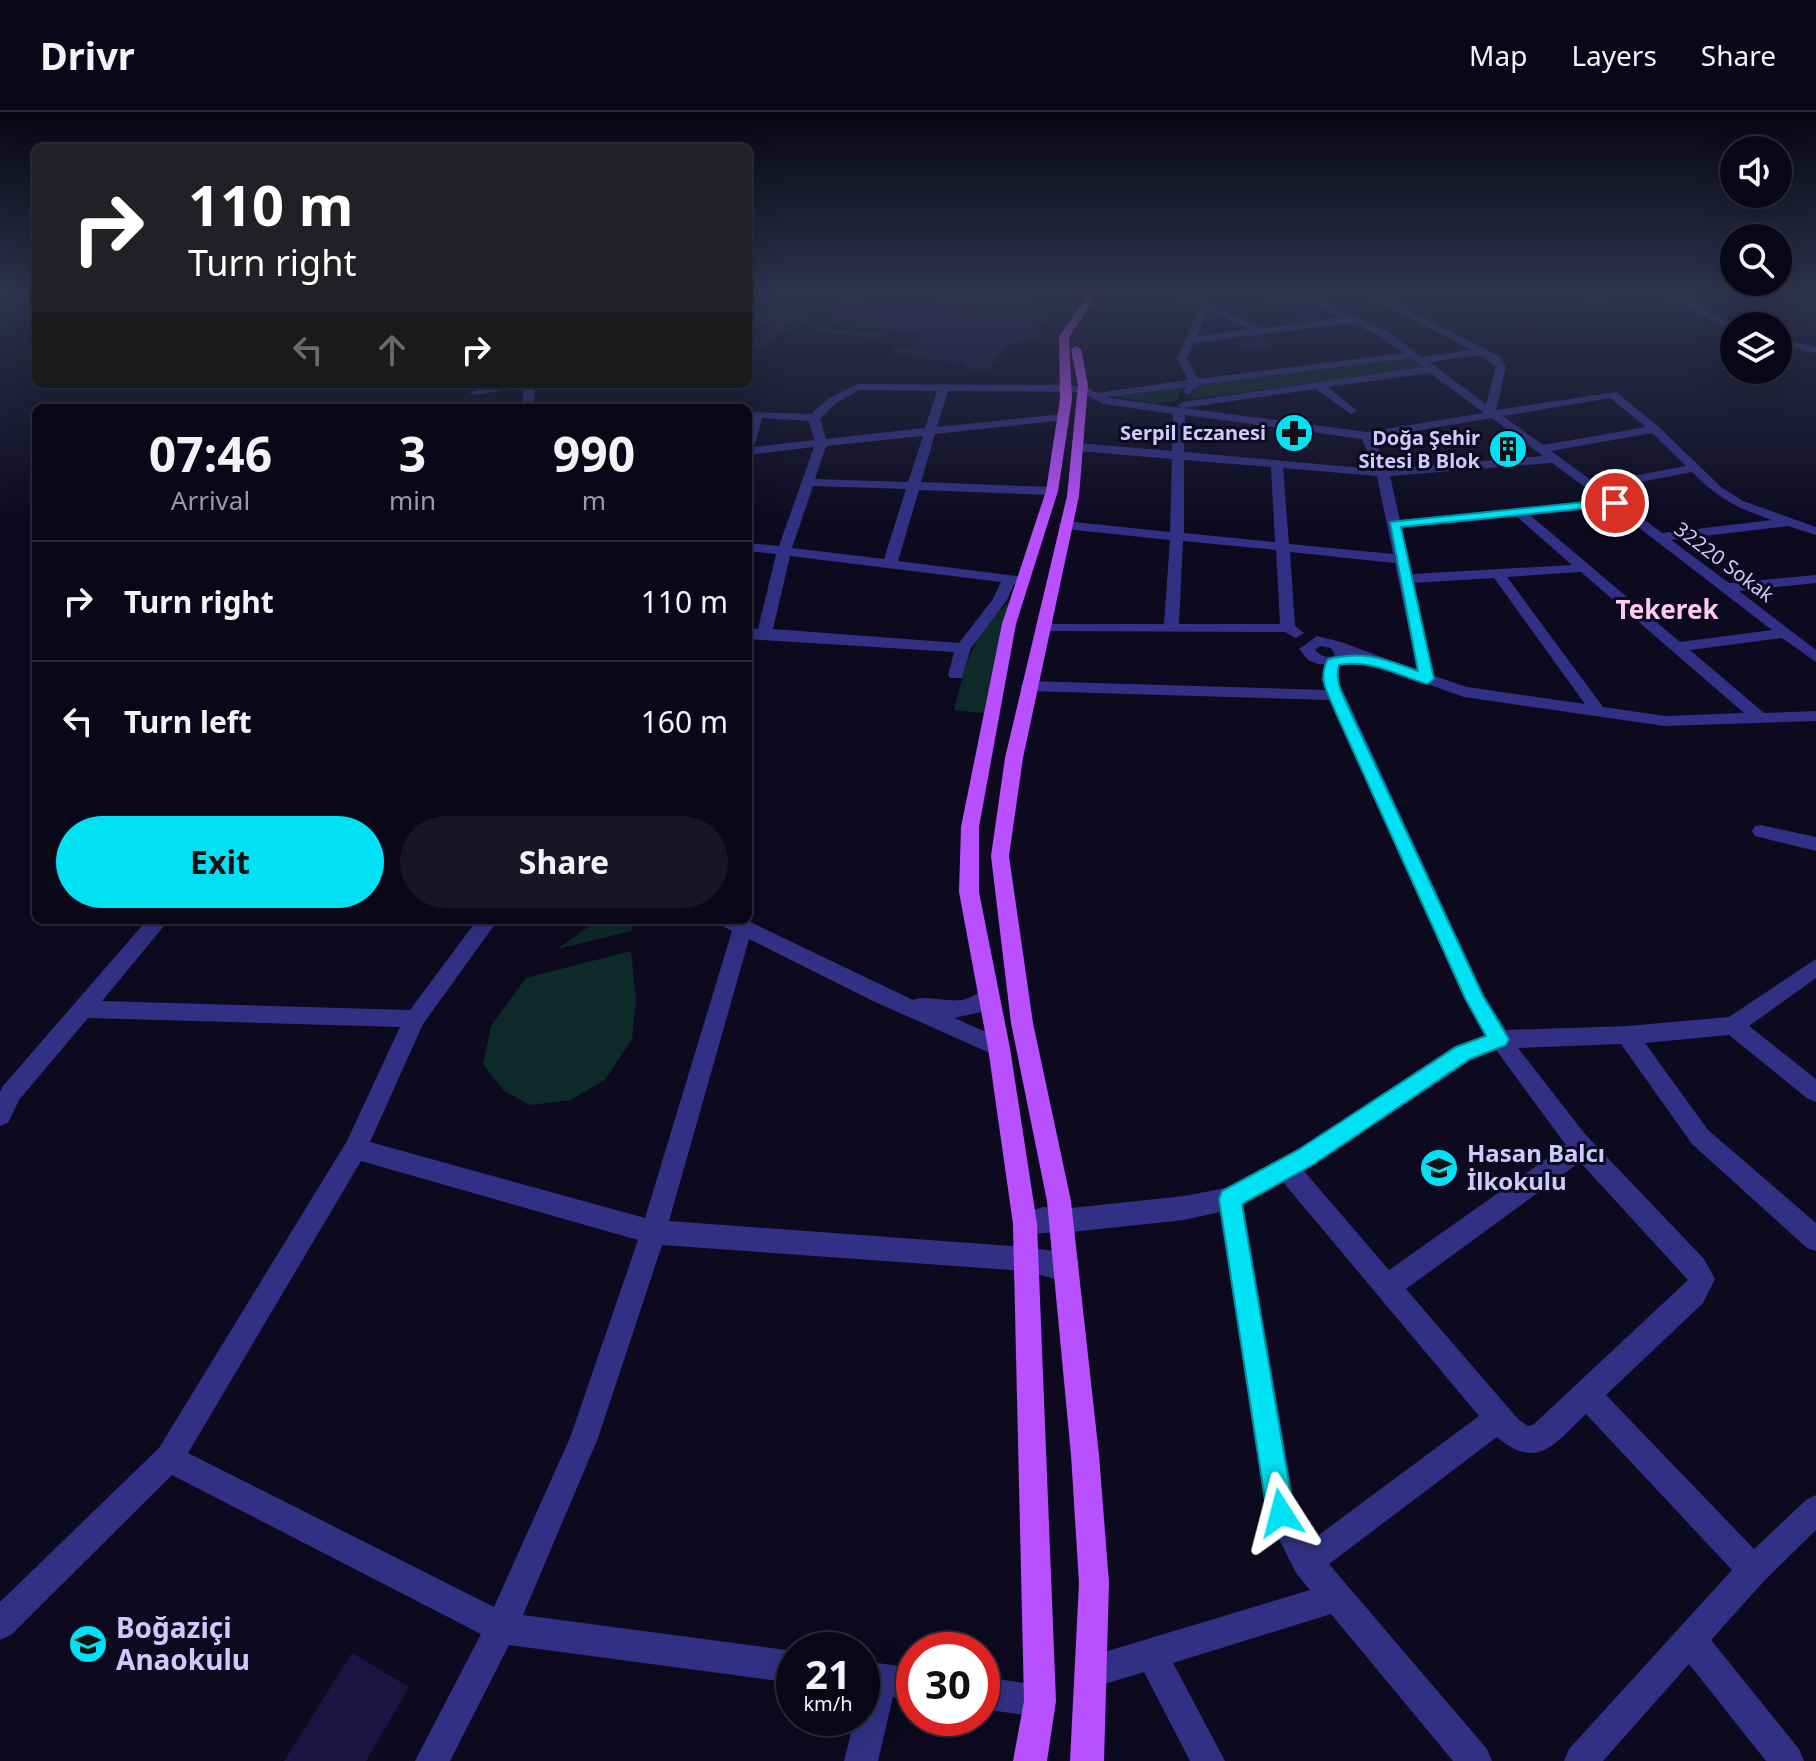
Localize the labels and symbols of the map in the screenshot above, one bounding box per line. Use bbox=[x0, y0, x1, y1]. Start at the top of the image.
pharmacy icon: Serpil Eczanesi bbox=[1273, 412, 1315, 454]
place label: Serpil Eczanesi bbox=[1120, 419, 1266, 446]
place label: Doğa Şehir Sitesi B Blok bbox=[1359, 424, 1481, 474]
building icon: Doğa Şehir Sitesi B Blok bbox=[1487, 428, 1529, 470]
pin bbox=[1581, 469, 1649, 537]
street label: 32220 Sokak bbox=[1669, 515, 1780, 608]
district label: Tekerek bbox=[1615, 591, 1719, 627]
place label: Hasan Balcı İlkokulu bbox=[1467, 1136, 1605, 1197]
school or university icon: Hasan Balcı İlkokulu bbox=[1418, 1147, 1460, 1189]
position arrow bbox=[1239, 1471, 1323, 1555]
place label: Boğaziçi Anaokulu bbox=[116, 1608, 250, 1678]
school or university icon: Boğaziçi Anaokulu bbox=[67, 1623, 109, 1665]
speed limit sign: 30 bbox=[896, 1632, 1000, 1736]

